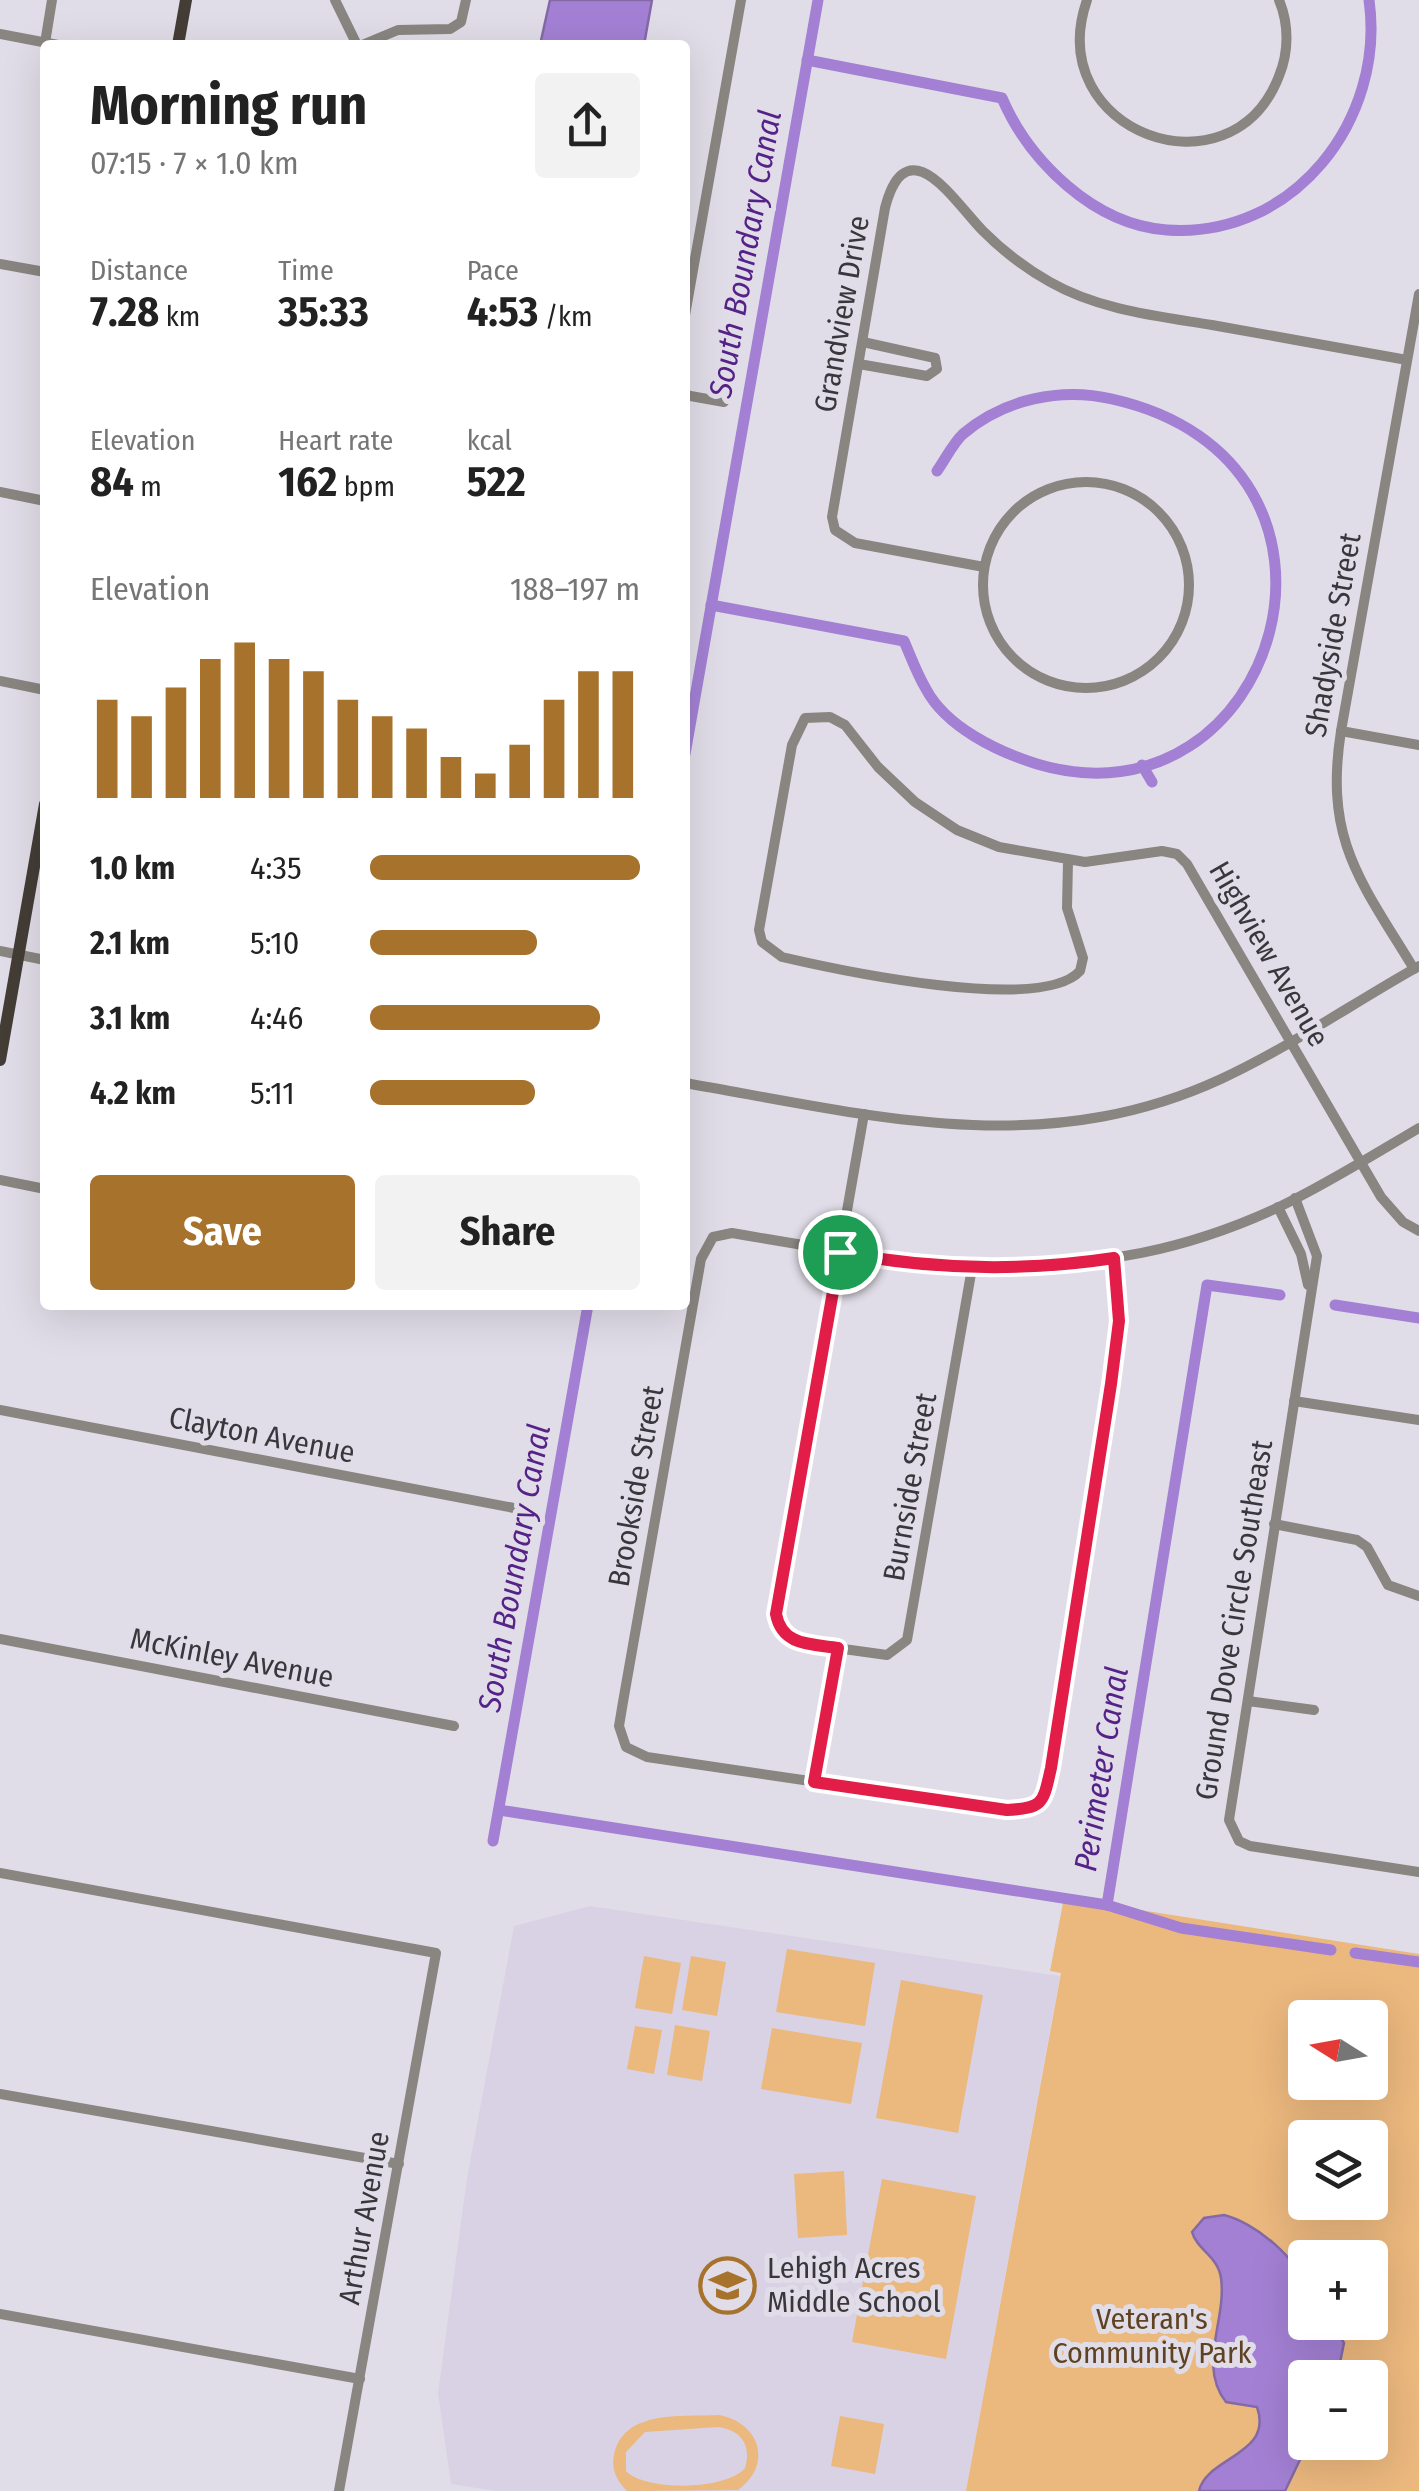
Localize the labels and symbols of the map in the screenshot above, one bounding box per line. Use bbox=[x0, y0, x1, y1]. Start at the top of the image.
water label: South Boundary Canal bbox=[701, 107, 789, 402]
street label: Grandview Drive bbox=[807, 213, 877, 415]
street label: Shadyside Street bbox=[1297, 530, 1369, 740]
street label: Highview Avenue bbox=[1201, 855, 1337, 1053]
pin bbox=[798, 1210, 883, 1295]
street label: Brookside Street bbox=[601, 1382, 671, 1589]
street label: Burnside Street bbox=[876, 1390, 944, 1584]
street label: Clayton Avenue bbox=[166, 1399, 358, 1471]
water label: South Boundary Canal bbox=[470, 1421, 558, 1716]
street label: Ground Dove Circle Southeast bbox=[1188, 1437, 1280, 1803]
street label: McKinley Avenue bbox=[127, 1621, 337, 1695]
water label: Perimeter Canal bbox=[1066, 1664, 1136, 1874]
north arrow bbox=[1288, 2000, 1388, 2100]
street label: Arthur Avenue bbox=[331, 2129, 397, 2307]
place label: Lehigh Acres Middle School bbox=[767, 2250, 941, 2320]
school or university icon: Lehigh Acres Middle School bbox=[698, 2255, 758, 2315]
park label: Veteran's Community Park bbox=[1052, 2301, 1252, 2371]

